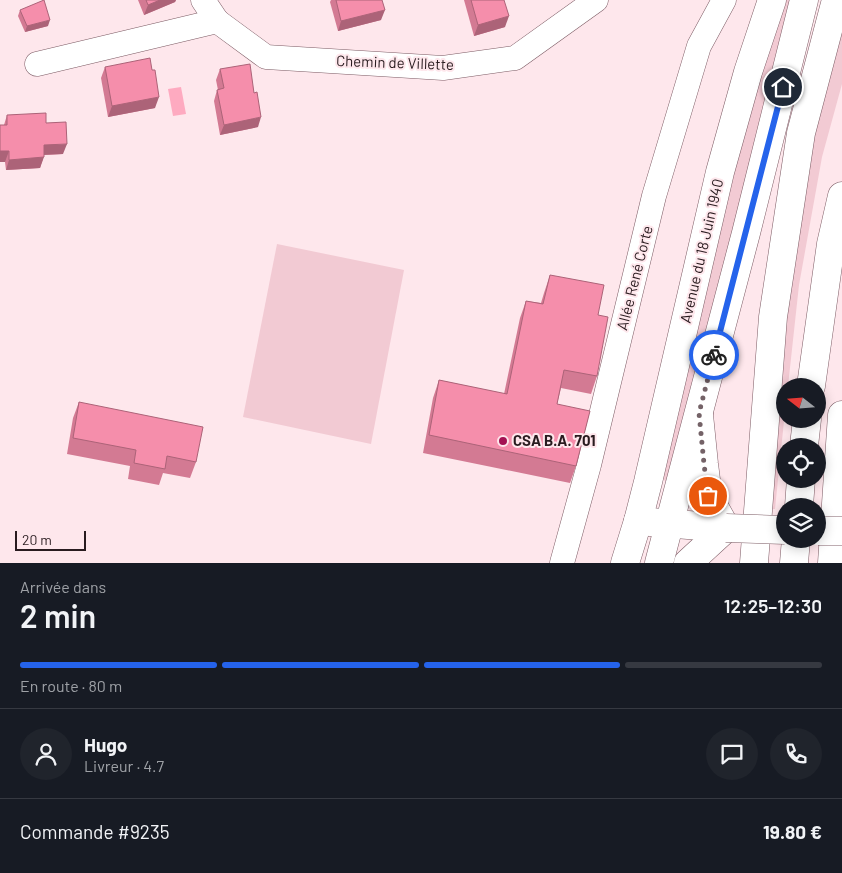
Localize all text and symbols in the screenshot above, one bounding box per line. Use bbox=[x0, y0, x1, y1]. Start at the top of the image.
street label: Chemin de Villette bbox=[336, 51, 454, 73]
pin bbox=[762, 66, 804, 108]
icon: home bbox=[769, 73, 797, 101]
street label: Avenue du 18 Juin 1940 bbox=[676, 177, 726, 325]
street label: Allée René Corte bbox=[612, 224, 656, 332]
courier bbox=[689, 330, 739, 380]
icon: bike bbox=[700, 341, 728, 369]
north arrow bbox=[776, 378, 826, 428]
map controls bbox=[776, 378, 826, 548]
place label: CSA B.A. 701 bbox=[513, 431, 596, 449]
marker: CSA B.A. 701 bbox=[497, 435, 509, 447]
button: locate bbox=[776, 438, 826, 488]
pin bbox=[687, 475, 729, 517]
icon: bag bbox=[694, 482, 722, 510]
button: layers bbox=[776, 498, 826, 548]
scale bar bbox=[15, 528, 86, 551]
text: 20 m bbox=[22, 531, 52, 548]
text: Arrivée dans bbox=[20, 577, 106, 596]
text: 12:25–12:30 bbox=[724, 594, 822, 617]
text: 2 min bbox=[20, 596, 96, 634]
text: En route · 80 m bbox=[20, 676, 122, 695]
button: person bbox=[20, 728, 72, 780]
button: chat bbox=[706, 728, 758, 780]
button: phone bbox=[770, 728, 822, 780]
text: Hugo bbox=[84, 733, 127, 756]
text: Livreur · 4.7 bbox=[84, 756, 164, 775]
text: Commande #9235 bbox=[20, 820, 169, 843]
text: 19.80 € bbox=[763, 820, 822, 843]

